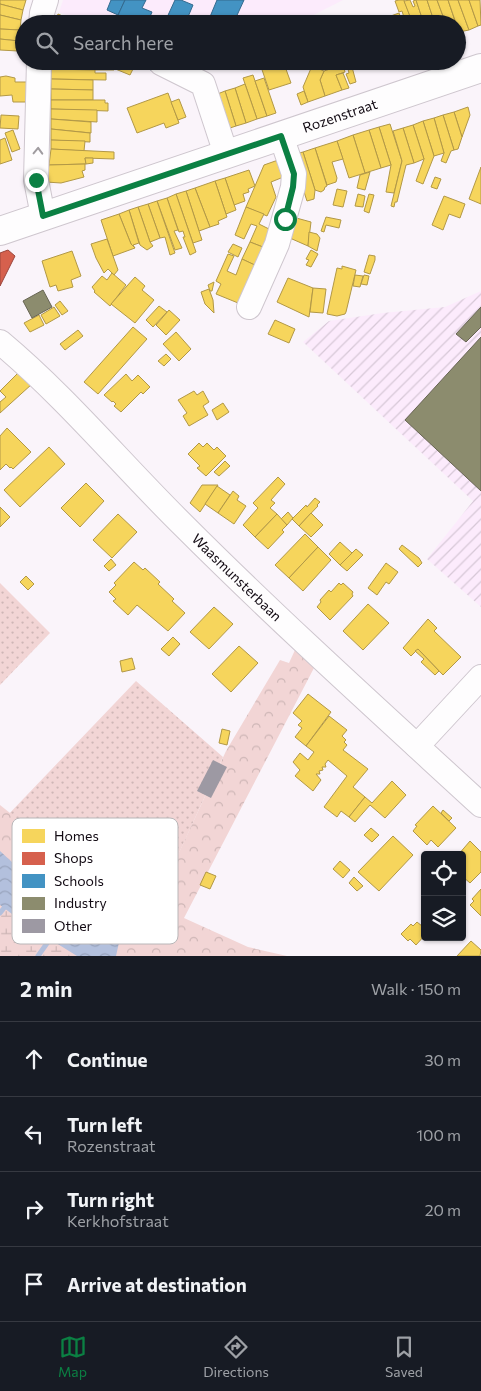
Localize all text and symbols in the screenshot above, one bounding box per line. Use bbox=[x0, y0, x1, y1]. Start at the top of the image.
search box bbox=[15, 15, 466, 70]
icon: search bbox=[33, 29, 61, 57]
text: Search here bbox=[73, 31, 173, 54]
street label: Rozenstraat bbox=[300, 95, 380, 136]
one-way arrow bbox=[32, 147, 43, 155]
route end bbox=[25, 169, 48, 192]
route start bbox=[274, 208, 297, 231]
street label: Waasmunsterbaan bbox=[189, 530, 286, 624]
legend bbox=[12, 818, 178, 944]
text: Homes bbox=[54, 827, 99, 844]
text: Shops bbox=[54, 849, 93, 866]
map controls bbox=[421, 851, 466, 941]
button: locate bbox=[421, 851, 466, 896]
text: Schools bbox=[54, 872, 104, 889]
text: Industry bbox=[54, 894, 107, 911]
button: layers bbox=[421, 896, 466, 941]
text: Other bbox=[54, 917, 93, 934]
text: 2 min bbox=[20, 976, 72, 1001]
text: Walk · 150 m bbox=[371, 979, 461, 998]
icon: ahead bbox=[20, 1045, 48, 1073]
text: Continue bbox=[67, 1048, 147, 1071]
text: 30 m bbox=[424, 1050, 461, 1069]
text: Turn left bbox=[67, 1113, 142, 1136]
icon: left bbox=[20, 1120, 48, 1148]
text: 100 m bbox=[416, 1125, 461, 1144]
text: Rozenstraat bbox=[67, 1136, 156, 1155]
text: Turn right bbox=[67, 1188, 154, 1211]
icon: right bbox=[20, 1195, 48, 1223]
text: 20 m bbox=[425, 1200, 461, 1219]
text: Kerkhofstraat bbox=[67, 1211, 169, 1230]
icon: arrive bbox=[20, 1270, 48, 1298]
text: Arrive at destination bbox=[67, 1273, 247, 1296]
tab: Map bbox=[58, 1333, 87, 1380]
tab: Directions bbox=[203, 1333, 269, 1380]
tab: Saved bbox=[385, 1333, 423, 1380]

